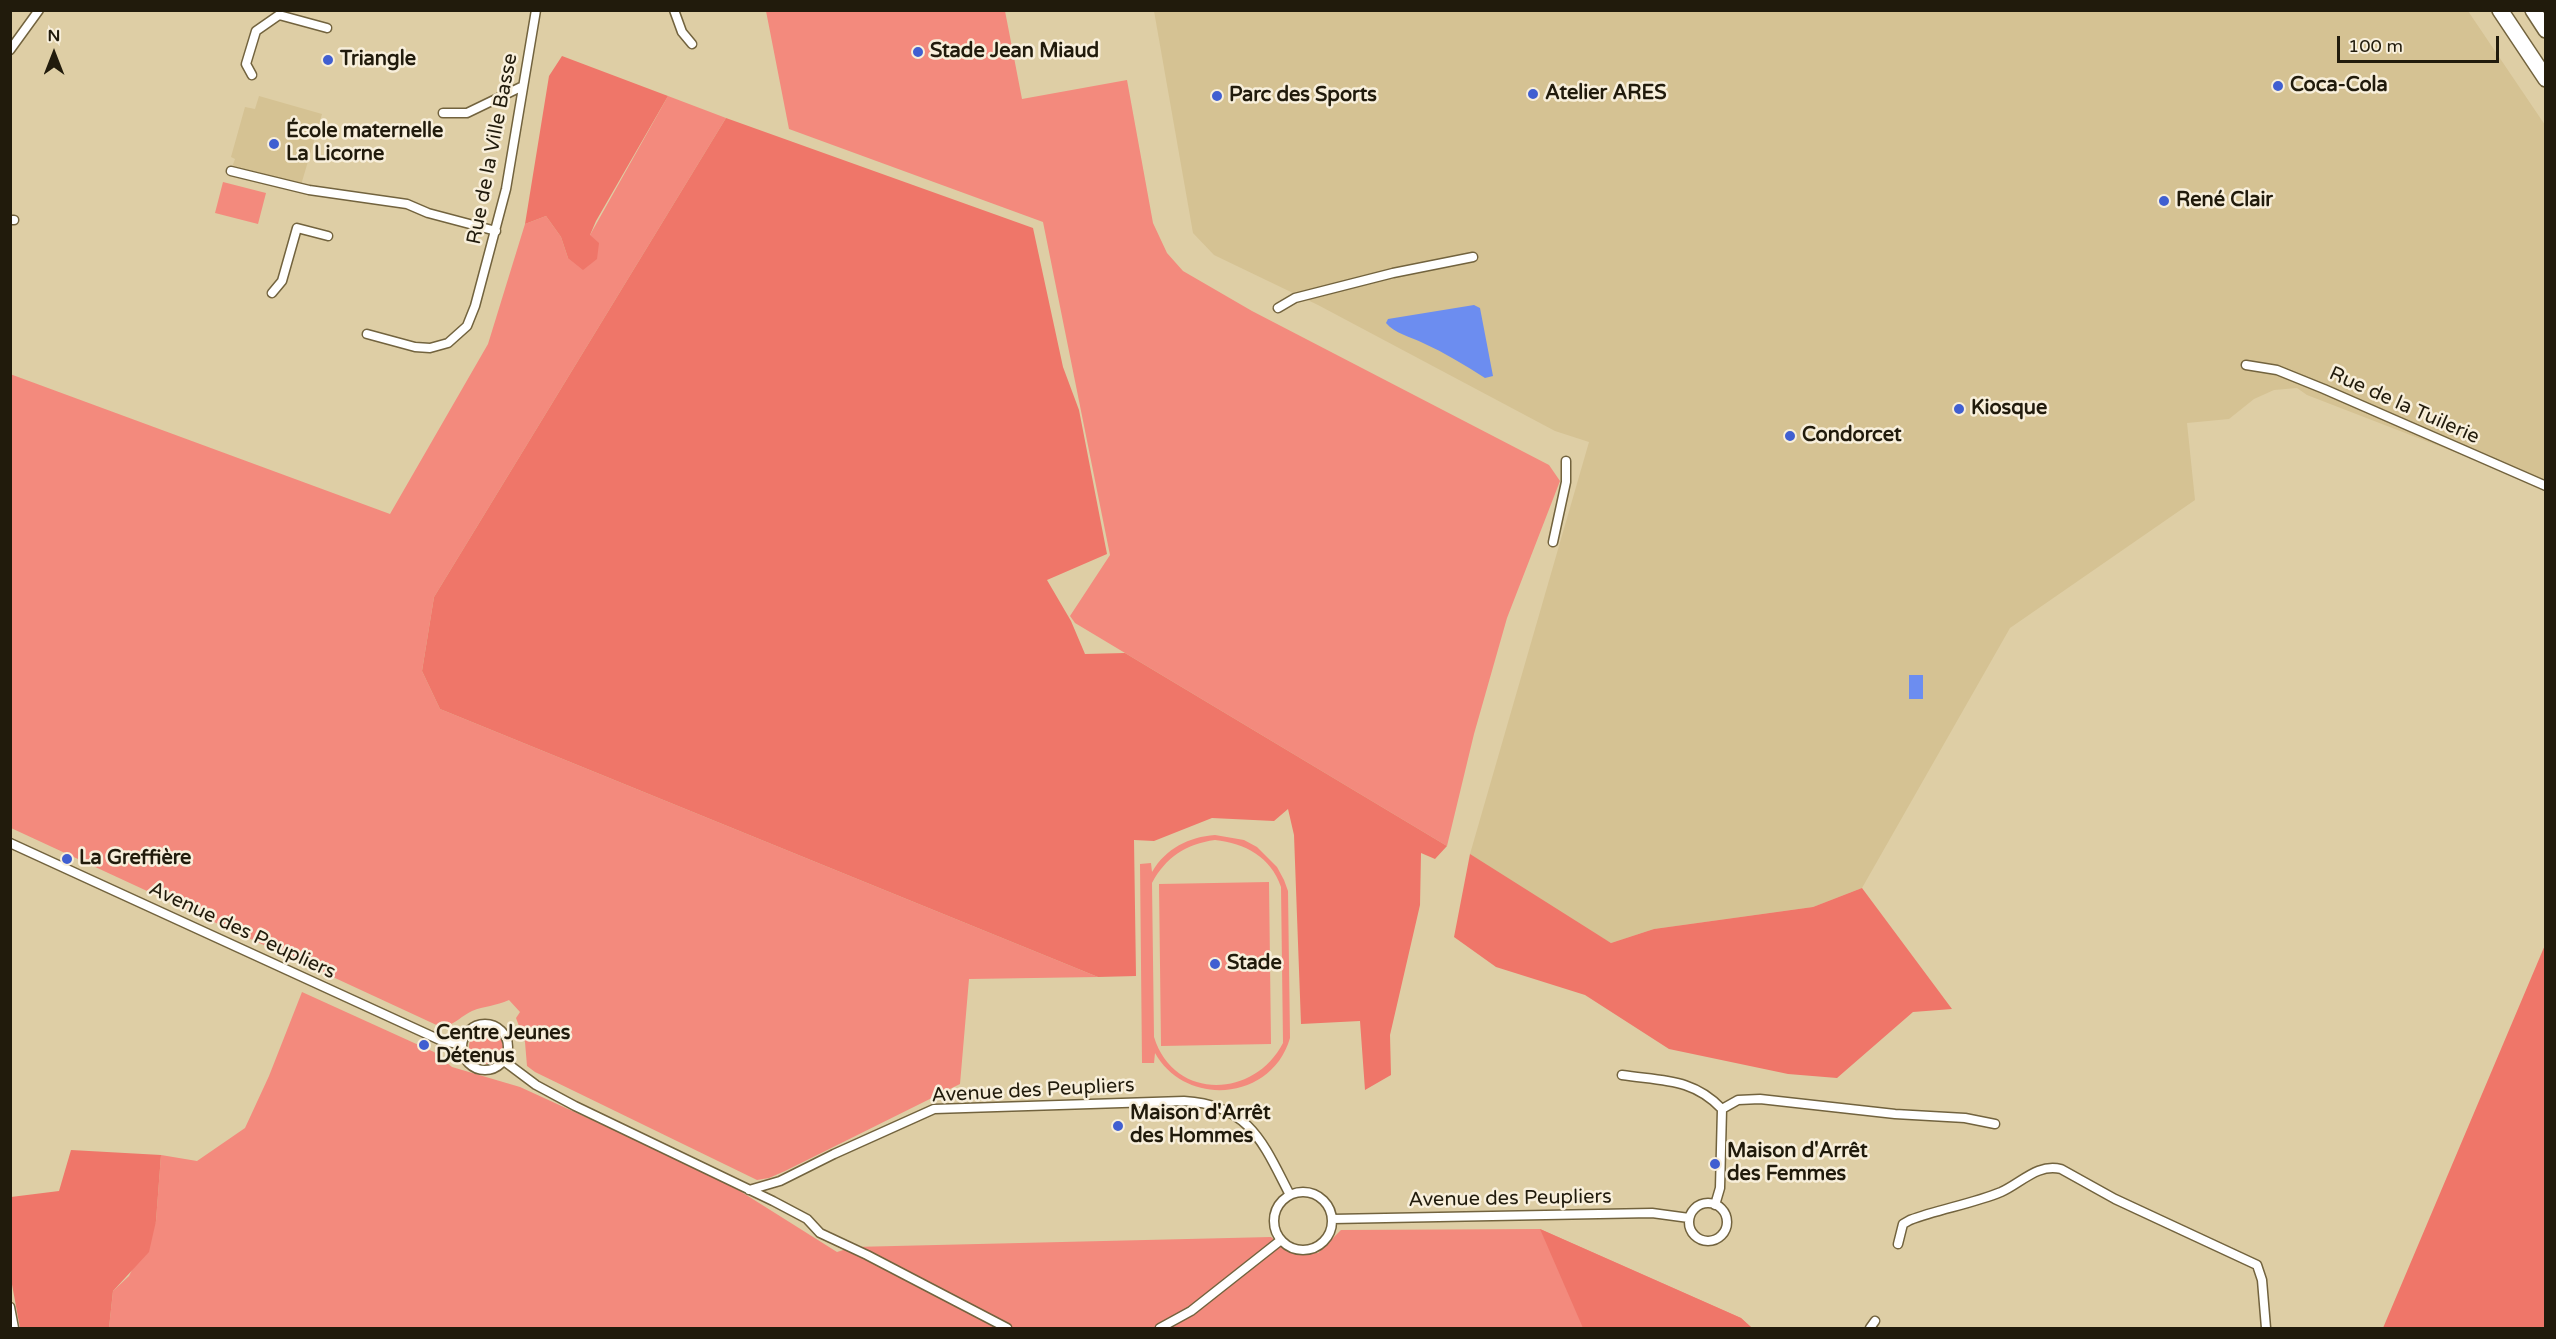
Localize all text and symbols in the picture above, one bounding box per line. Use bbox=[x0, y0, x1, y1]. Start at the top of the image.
north arrow bbox=[24, 24, 84, 84]
scale bar bbox=[2340, 24, 2502, 62]
text: N bbox=[48, 26, 60, 46]
text: 100 m bbox=[2348, 35, 2403, 57]
place label: Stade Jean Miaud bbox=[930, 40, 1099, 64]
marker: Stade Jean Miaud bbox=[911, 45, 925, 59]
place label: Triangle bbox=[340, 48, 416, 72]
street label: Rue de la Ville Basse bbox=[463, 51, 523, 247]
marker: Triangle bbox=[321, 53, 335, 67]
place label: Coca-Cola bbox=[2290, 74, 2388, 98]
marker: Coca-Cola bbox=[2271, 79, 2285, 93]
place label: Atelier ARES bbox=[1545, 82, 1667, 106]
place label: Parc des Sports bbox=[1229, 84, 1377, 108]
marker: Atelier ARES bbox=[1526, 87, 1540, 101]
marker: Parc des Sports bbox=[1210, 89, 1224, 103]
place label: École maternelle La Licorne bbox=[286, 120, 443, 167]
marker: École maternelle La Licorne bbox=[267, 137, 281, 151]
place label: René Clair bbox=[2176, 189, 2273, 213]
marker: René Clair bbox=[2157, 194, 2171, 208]
street label: Rue de la Tuilerie bbox=[2325, 362, 2483, 450]
place label: Kiosque bbox=[1971, 397, 2047, 421]
marker: Kiosque bbox=[1952, 402, 1966, 416]
place label: Condorcet bbox=[1802, 424, 1902, 448]
marker: Condorcet bbox=[1783, 429, 1797, 443]
place label: La Greffière bbox=[79, 847, 191, 871]
marker: La Greffière bbox=[60, 852, 74, 866]
street label: Avenue des Peupliers bbox=[145, 877, 339, 985]
place label: Stade bbox=[1227, 952, 1282, 976]
marker: Stade bbox=[1208, 957, 1222, 971]
place label: Centre Jeunes Détenus bbox=[436, 1022, 570, 1069]
marker: Centre Jeunes Détenus bbox=[417, 1038, 431, 1052]
street label: Avenue des Peupliers bbox=[931, 1074, 1135, 1108]
place label: Maison d'Arrêt des Hommes bbox=[1130, 1102, 1271, 1149]
marker: Maison d'Arrêt des Hommes bbox=[1111, 1119, 1125, 1133]
place label: Maison d'Arrêt des Femmes bbox=[1727, 1140, 1868, 1187]
marker: Maison d'Arrêt des Femmes bbox=[1708, 1157, 1722, 1171]
street label: Avenue des Peupliers bbox=[1408, 1185, 1612, 1213]

